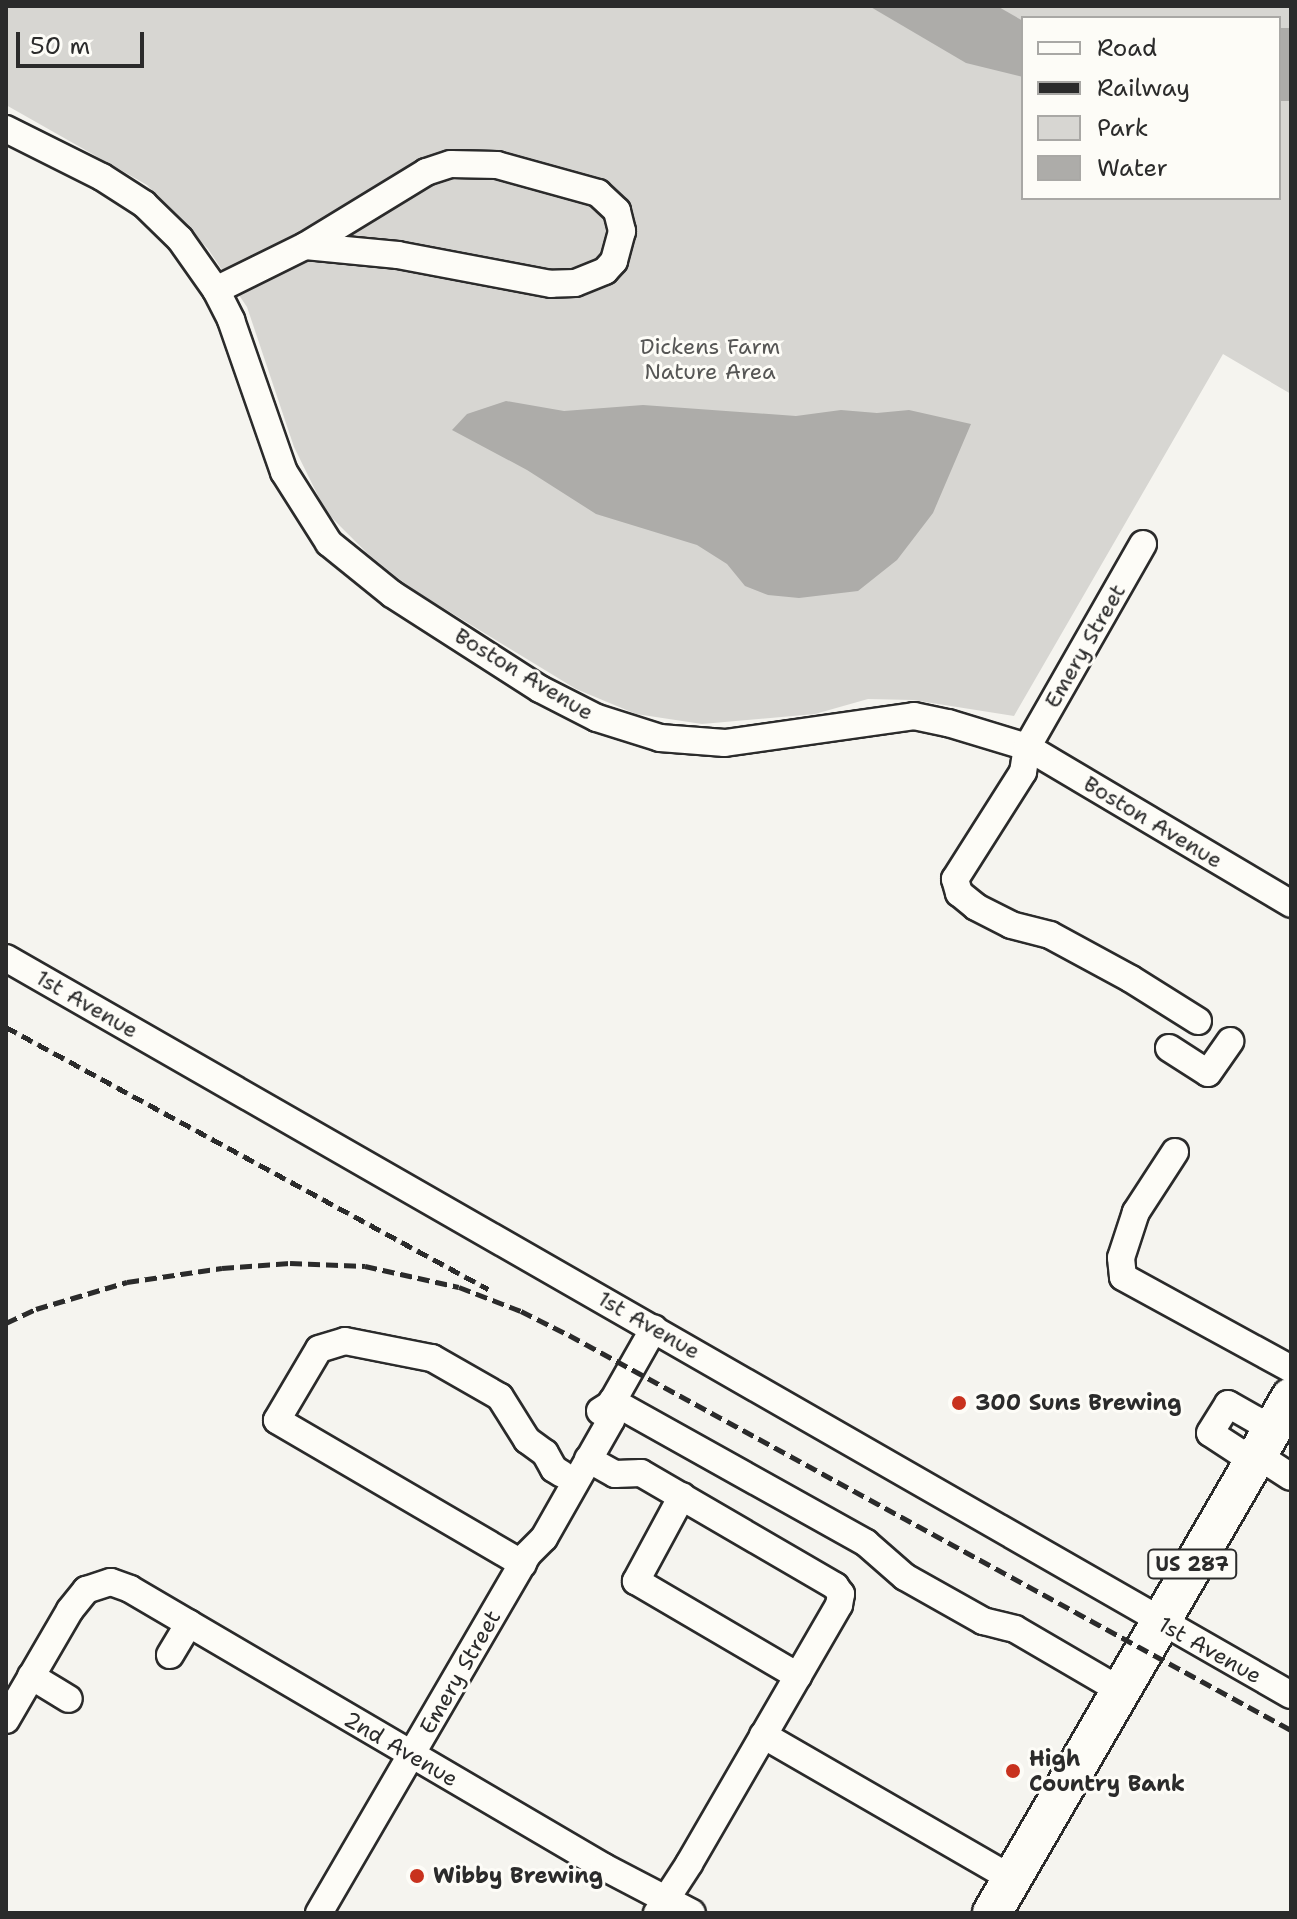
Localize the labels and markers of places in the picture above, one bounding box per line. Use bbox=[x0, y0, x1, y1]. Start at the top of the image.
place label: 300 Suns Brewing bbox=[975, 1390, 1181, 1416]
marker: 300 Suns Brewing bbox=[950, 1394, 968, 1412]
place label: High Country Bank bbox=[1029, 1745, 1185, 1796]
marker: High Country Bank bbox=[1004, 1762, 1022, 1780]
place label: Wibby Brewing bbox=[433, 1863, 603, 1889]
marker: Wibby Brewing bbox=[408, 1867, 426, 1885]

